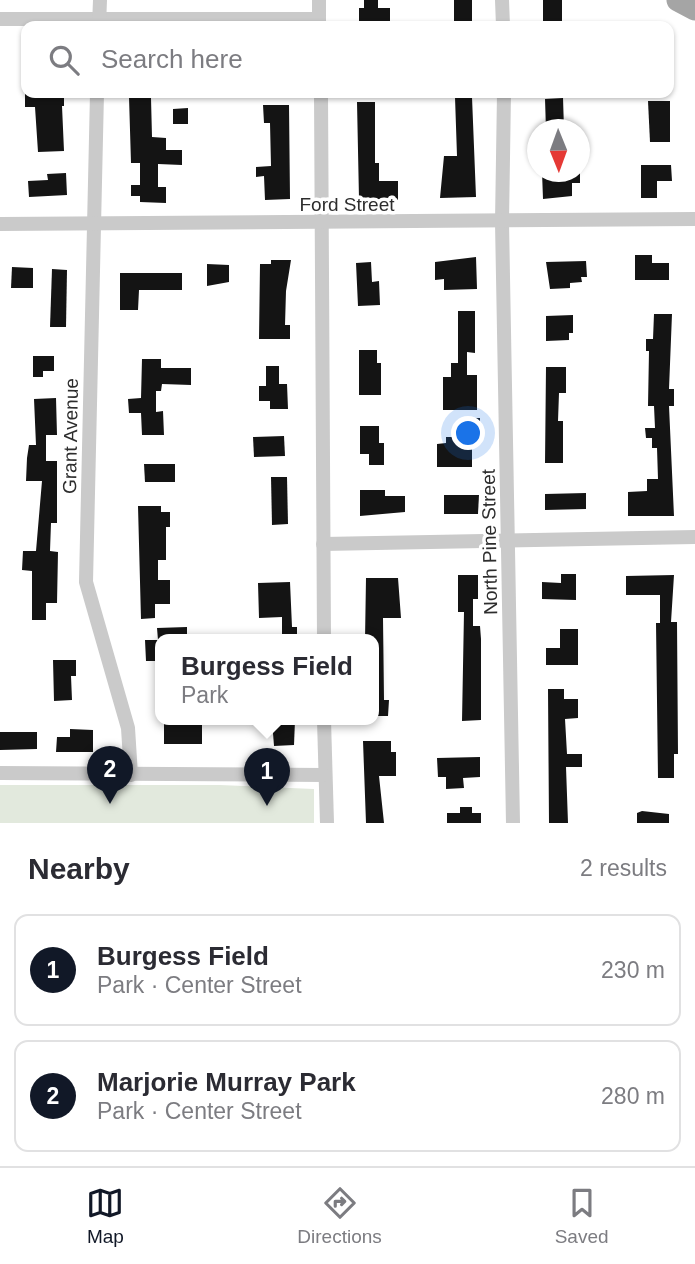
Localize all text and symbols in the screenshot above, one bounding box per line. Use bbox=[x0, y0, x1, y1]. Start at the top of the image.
search box bbox=[21, 21, 674, 98]
icon: search bbox=[45, 41, 83, 79]
text: Search here bbox=[101, 44, 243, 74]
north arrow bbox=[527, 119, 590, 182]
street label: Ford Street bbox=[299, 194, 395, 215]
street label: Grant Avenue bbox=[59, 378, 82, 494]
your location bbox=[451, 416, 485, 450]
street label: North Pine Street bbox=[478, 468, 501, 615]
popup bbox=[155, 634, 379, 725]
text: Burgess Field bbox=[181, 651, 353, 681]
text: Park bbox=[181, 682, 228, 708]
pin: 2 bbox=[87, 746, 133, 804]
pin: 1 bbox=[244, 748, 290, 806]
text: Nearby bbox=[28, 852, 130, 885]
text: 2 results bbox=[580, 855, 667, 881]
text: Burgess Field bbox=[97, 941, 269, 971]
text: 1 bbox=[47, 957, 59, 983]
text: 230 m bbox=[601, 957, 665, 983]
text: Park · Center Street bbox=[97, 972, 302, 998]
text: Marjorie Murray Park bbox=[97, 1067, 356, 1097]
text: 2 bbox=[47, 1083, 59, 1109]
text: 280 m bbox=[601, 1083, 665, 1109]
text: Park · Center Street bbox=[97, 1098, 302, 1124]
tab: Map bbox=[86, 1184, 124, 1248]
tab: Directions bbox=[297, 1184, 382, 1248]
tab: Saved bbox=[555, 1184, 609, 1248]

